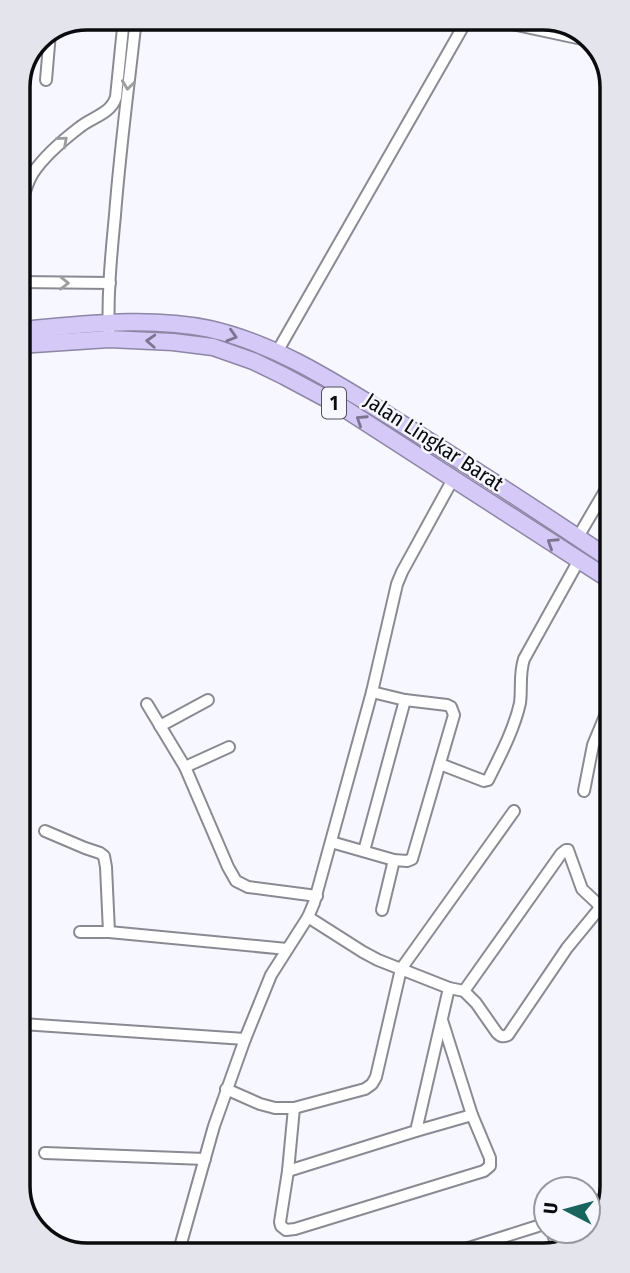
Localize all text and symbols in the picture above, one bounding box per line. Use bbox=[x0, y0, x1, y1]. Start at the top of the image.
one-way arrow bbox=[121, 79, 136, 91]
one-way arrow bbox=[55, 137, 68, 149]
one-way arrow bbox=[59, 275, 70, 290]
one-way arrow bbox=[226, 328, 238, 343]
one-way arrow bbox=[146, 334, 157, 349]
street label: Jalan Lingkar Barat bbox=[360, 387, 509, 497]
road number: 1 bbox=[322, 388, 346, 418]
one-way arrow bbox=[356, 416, 369, 428]
one-way arrow bbox=[547, 539, 560, 552]
north arrow bbox=[532, 1175, 602, 1245]
text: U bbox=[539, 1202, 563, 1215]

